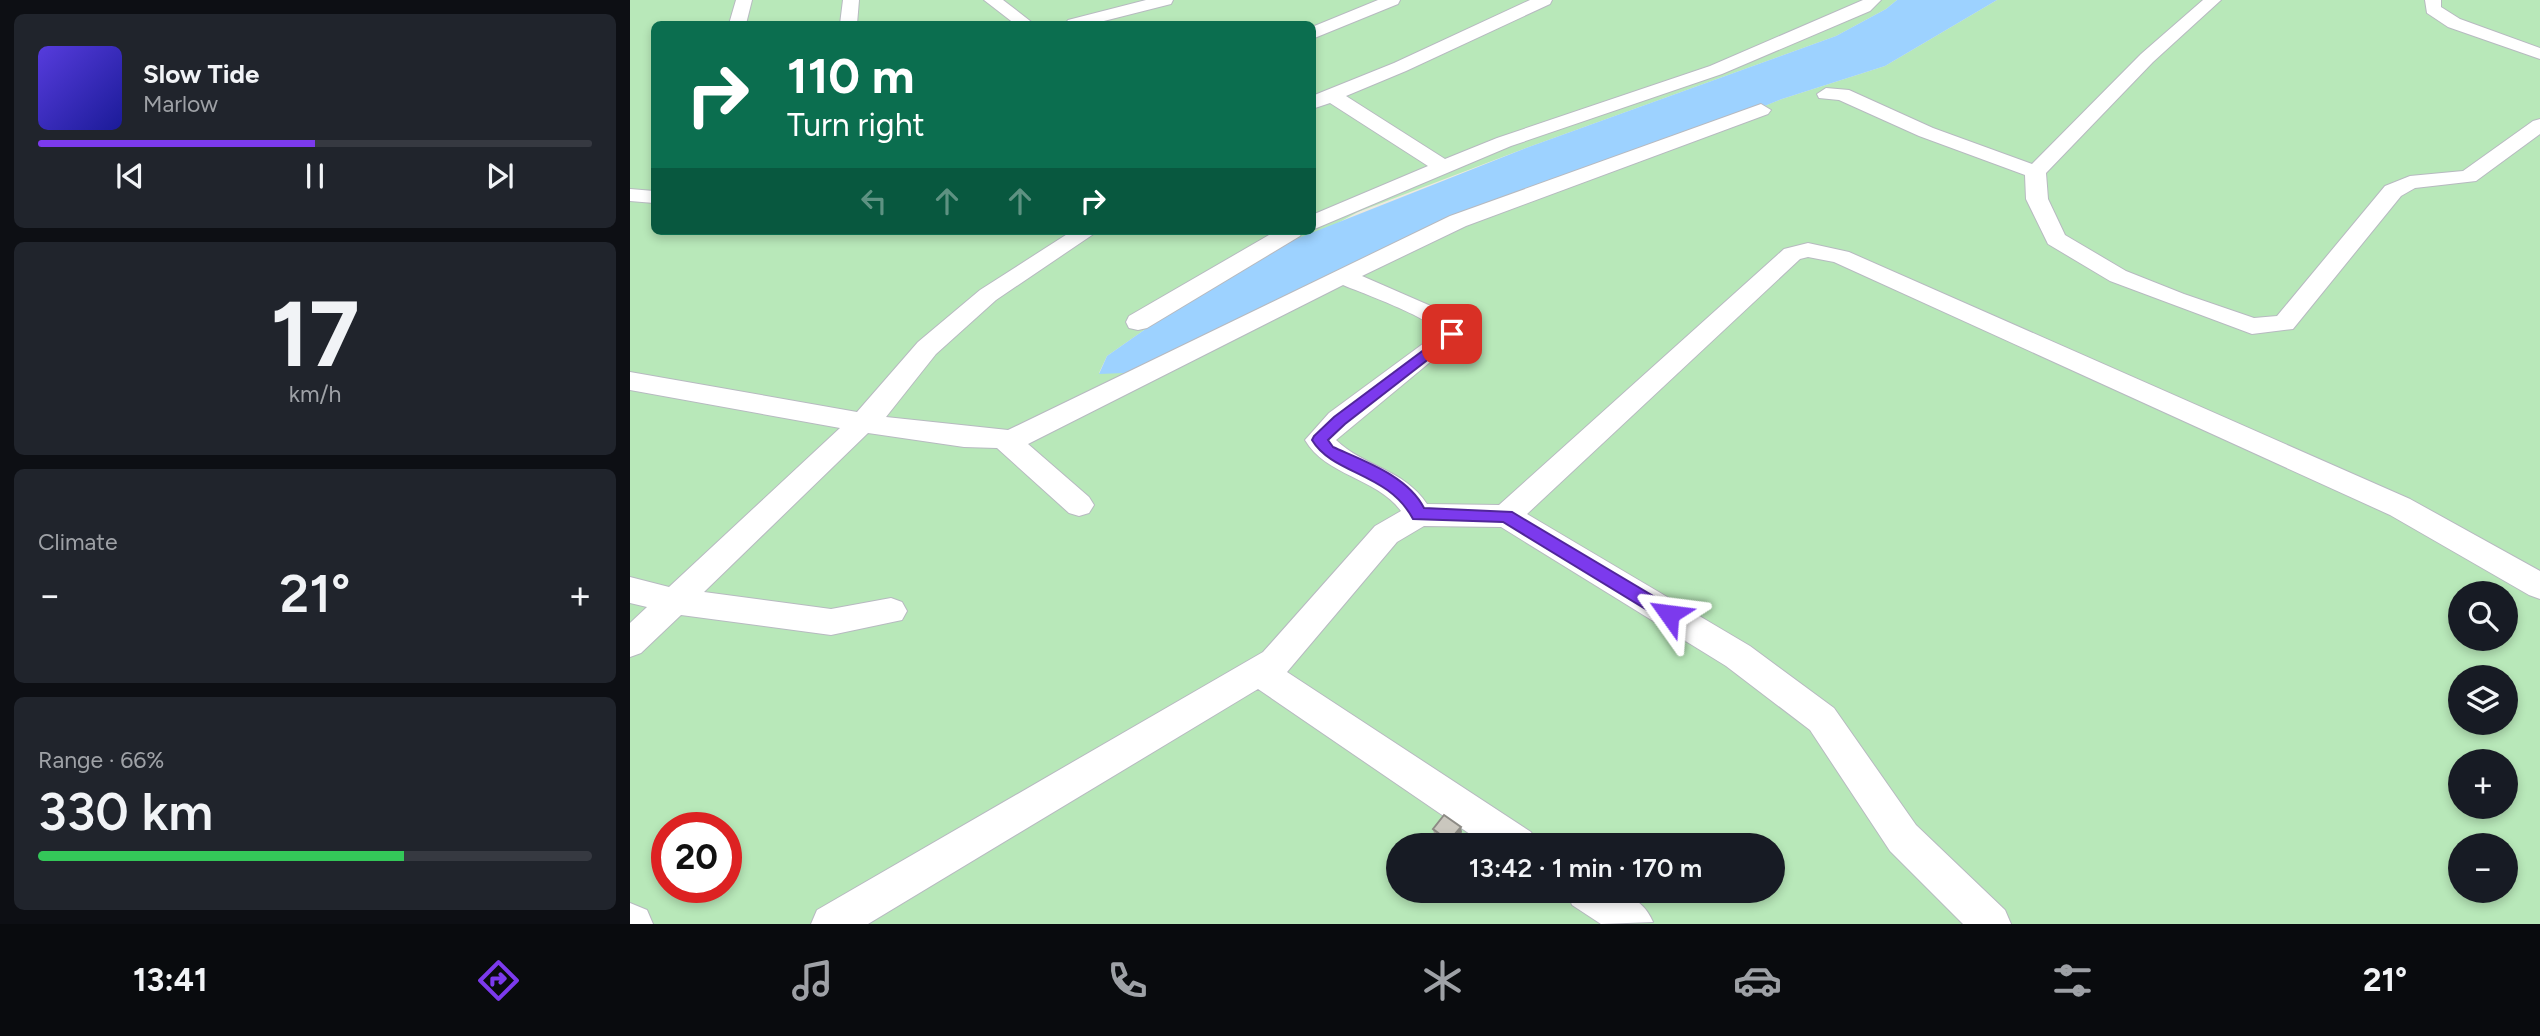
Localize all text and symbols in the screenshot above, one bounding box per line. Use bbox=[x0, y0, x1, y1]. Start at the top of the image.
text: 110 m bbox=[787, 46, 915, 105]
icon: right bbox=[672, 49, 763, 140]
text: Slow Tide bbox=[143, 58, 259, 90]
text: Marlow bbox=[143, 90, 218, 118]
text: Turn right bbox=[787, 106, 925, 144]
icon: previous bbox=[111, 157, 149, 195]
icon: pause bbox=[296, 157, 334, 195]
icon: next bbox=[481, 157, 519, 195]
icon: left bbox=[855, 182, 893, 220]
icon: ahead bbox=[928, 182, 966, 220]
icon: ahead bbox=[1001, 182, 1039, 220]
icon: right bbox=[1074, 182, 1112, 220]
text: 17 bbox=[271, 280, 360, 389]
pin bbox=[1422, 304, 1482, 364]
icon: arrive bbox=[1433, 315, 1471, 353]
text: km/h bbox=[289, 380, 341, 408]
text: Climate bbox=[38, 528, 117, 556]
text: 21° bbox=[280, 563, 350, 625]
text: − bbox=[38, 572, 62, 618]
text: + bbox=[568, 572, 592, 618]
position arrow bbox=[1632, 577, 1706, 651]
map controls bbox=[2448, 581, 2518, 903]
button: search bbox=[2448, 581, 2518, 651]
button: layers bbox=[2448, 665, 2518, 735]
text: Range · 66% bbox=[38, 746, 164, 774]
button: + bbox=[2448, 749, 2518, 819]
text: 330 km bbox=[38, 781, 213, 843]
speed limit sign: 20 bbox=[651, 812, 742, 903]
button: − bbox=[2448, 833, 2518, 903]
text: 13:42 · 1 min · 170 m bbox=[1469, 852, 1702, 884]
icon: directions bbox=[474, 956, 523, 1005]
icon: music bbox=[788, 956, 837, 1005]
icon: phone bbox=[1103, 956, 1152, 1005]
icon: climate bbox=[1418, 956, 1467, 1005]
icon: car bbox=[1733, 956, 1782, 1005]
icon: filters bbox=[2048, 956, 2097, 1005]
text: 13:41 bbox=[133, 961, 208, 999]
text: 21° bbox=[2363, 961, 2407, 999]

